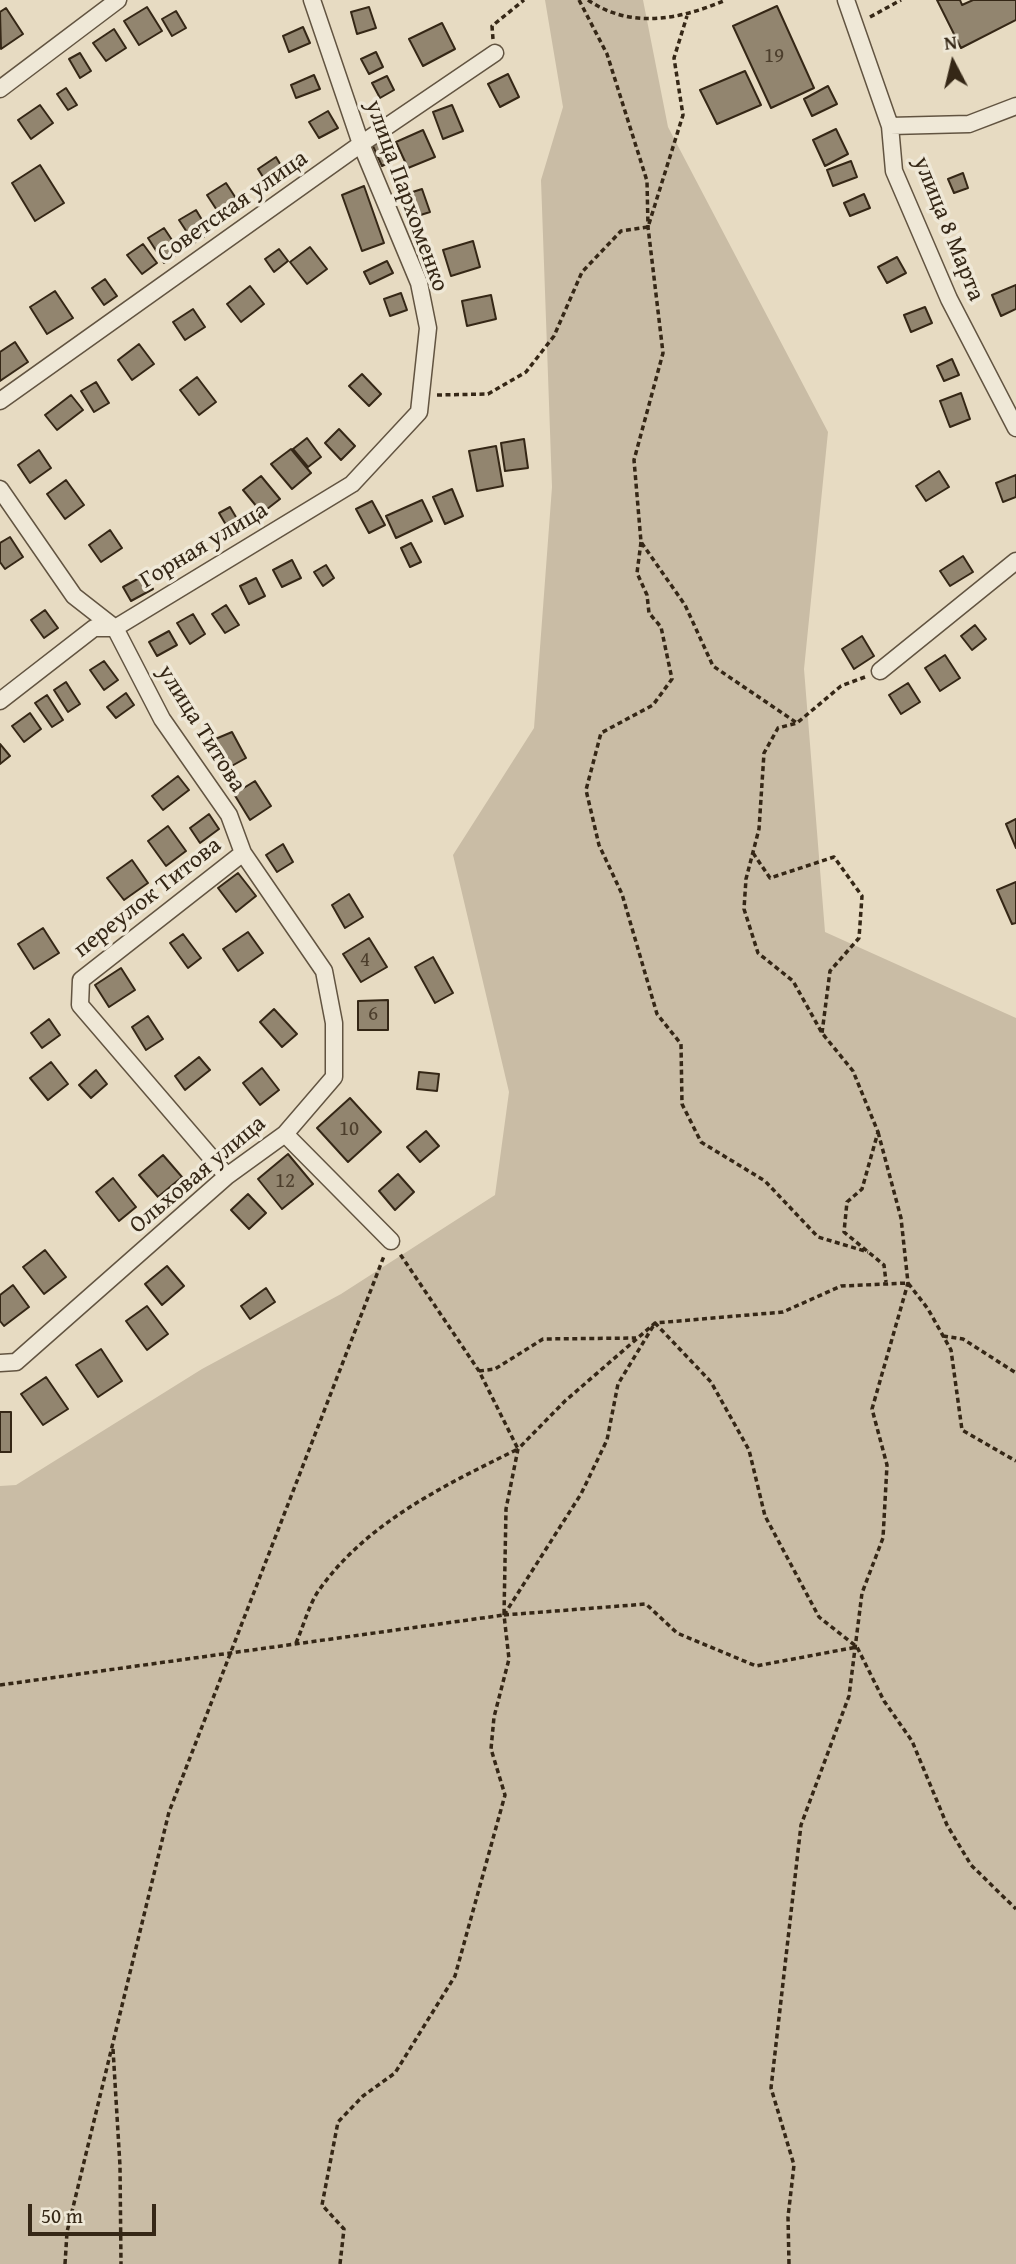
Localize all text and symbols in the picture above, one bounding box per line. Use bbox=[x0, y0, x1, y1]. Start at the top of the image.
text: N bbox=[942, 27, 958, 57]
north arrow bbox=[918, 28, 988, 98]
house number: 19 bbox=[764, 44, 784, 70]
street label: улица Пархоменко bbox=[358, 96, 454, 296]
street label: Советская улица bbox=[152, 145, 314, 269]
street label: улица 8 Марта bbox=[906, 153, 990, 305]
street label: Горная улица bbox=[135, 496, 273, 596]
street label: улица Титова bbox=[150, 660, 252, 798]
street label: переулок Титова bbox=[69, 831, 227, 965]
house number: 4 bbox=[360, 948, 370, 974]
house number: 6 bbox=[368, 1002, 378, 1028]
street label: Ольховая улица bbox=[124, 1110, 272, 1240]
house number: 10 bbox=[339, 1117, 359, 1143]
house number: 12 bbox=[275, 1169, 295, 1195]
scale bar bbox=[32, 2190, 159, 2234]
text: 50 m bbox=[41, 2200, 83, 2231]

